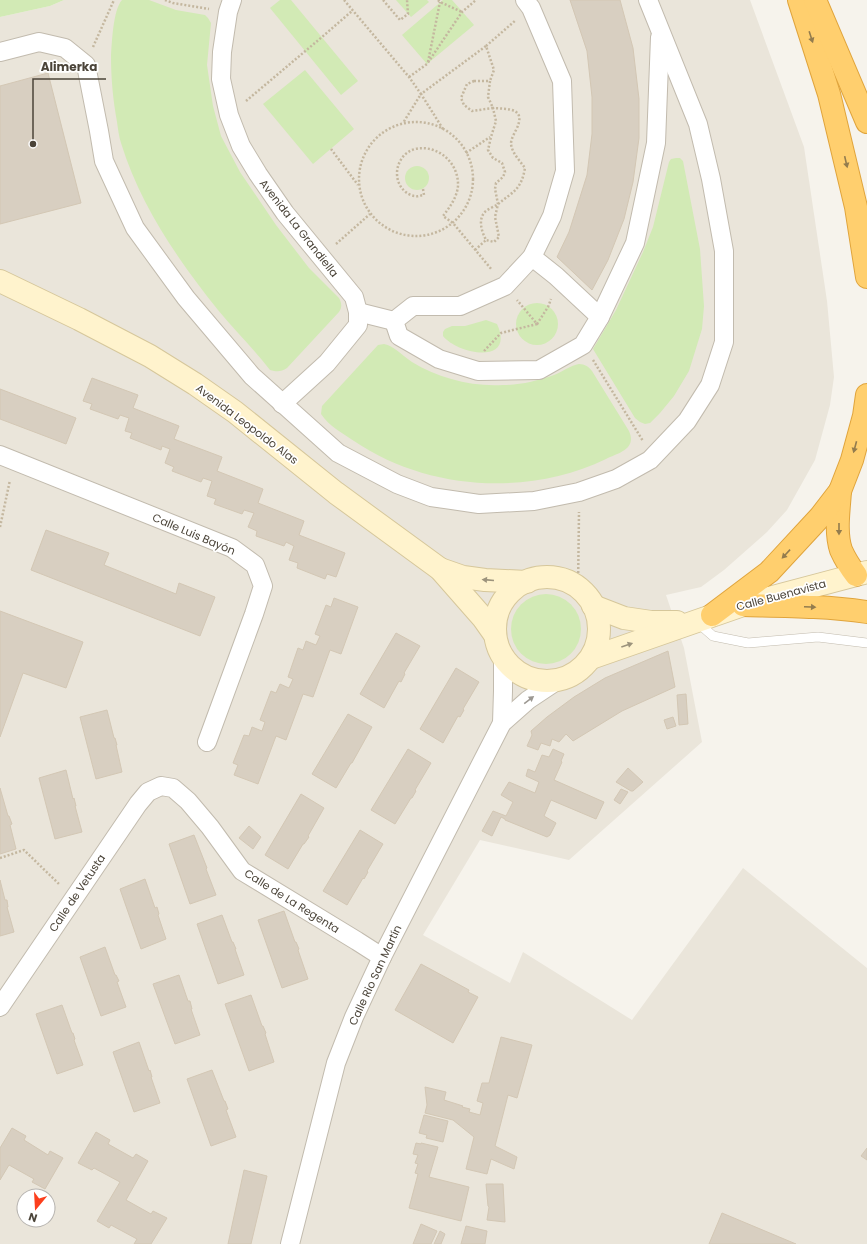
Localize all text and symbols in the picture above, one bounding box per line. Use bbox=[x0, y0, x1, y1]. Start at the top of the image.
one-way arrow bbox=[808, 31, 814, 43]
callout: Alimerka bbox=[33, 55, 106, 79]
text: Alimerka bbox=[41, 58, 97, 75]
one-way arrow bbox=[843, 156, 849, 169]
street label: Avenida La Grandiella bbox=[256, 176, 342, 280]
street label: Avenida Leopoldo Alas bbox=[192, 380, 302, 468]
one-way arrow bbox=[852, 441, 858, 453]
street label: Calle Luis Bayón bbox=[150, 509, 238, 559]
one-way arrow bbox=[836, 523, 842, 536]
one-way arrow bbox=[781, 549, 790, 559]
street label: Calle Buenavista bbox=[734, 575, 828, 615]
one-way arrow bbox=[482, 576, 494, 583]
one-way arrow bbox=[804, 604, 817, 610]
one-way arrow bbox=[622, 642, 634, 648]
one-way arrow bbox=[524, 696, 534, 704]
street label: Calle de Vetusta bbox=[45, 851, 109, 935]
street label: Calle de La Regenta bbox=[241, 865, 343, 937]
street label: Calle Rio San Martín bbox=[345, 922, 405, 1028]
north arrow bbox=[16, 1188, 56, 1228]
text: N bbox=[26, 1209, 39, 1226]

